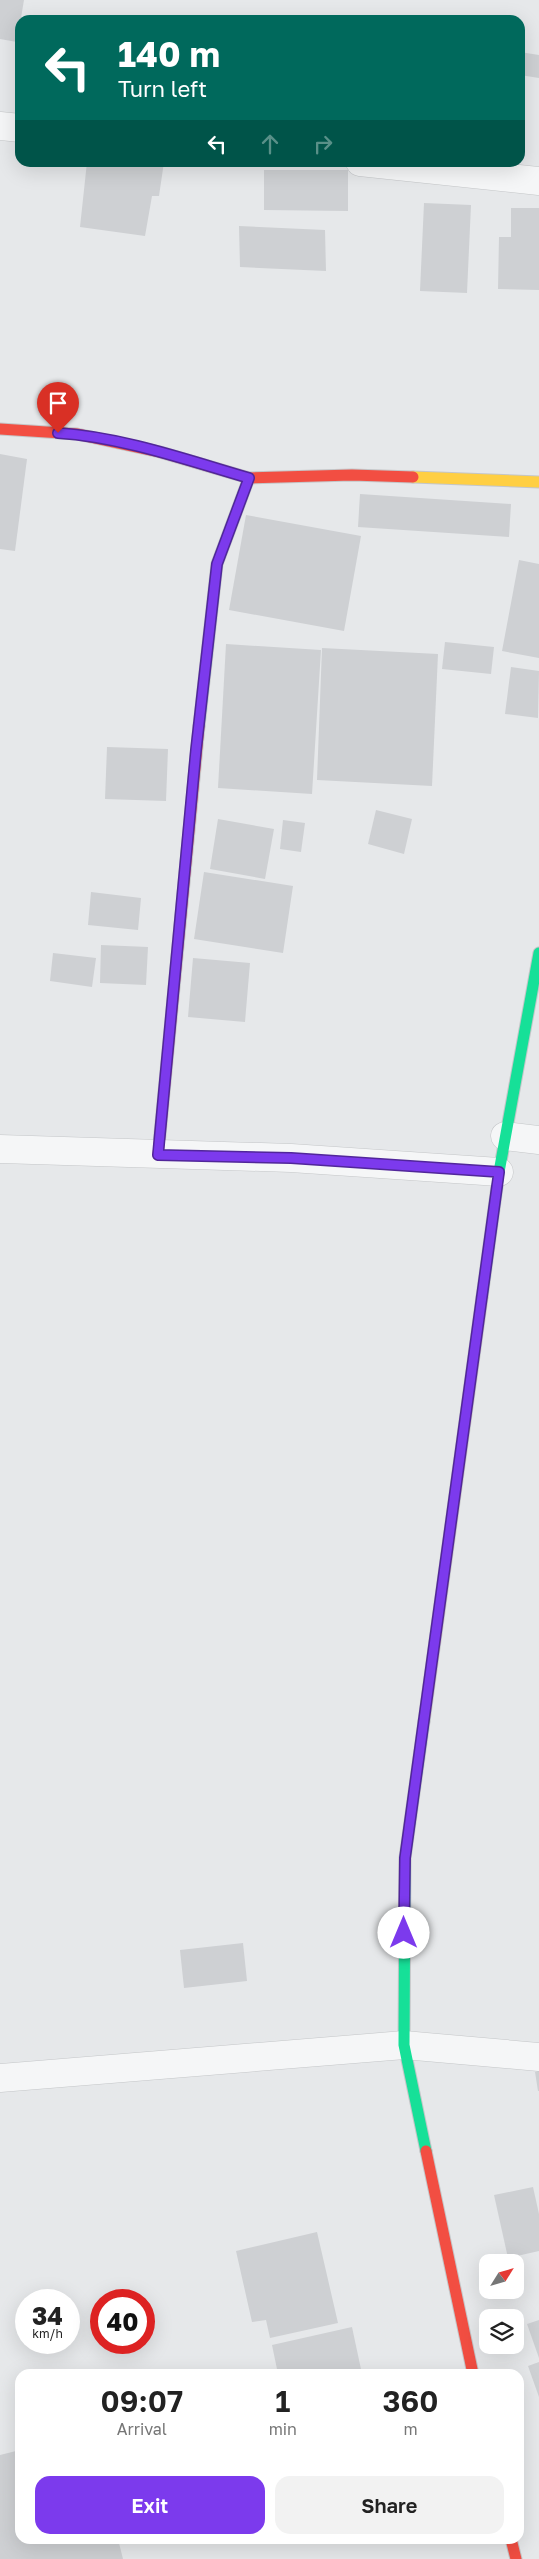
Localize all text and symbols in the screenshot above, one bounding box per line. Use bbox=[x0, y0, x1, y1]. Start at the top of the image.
text: 140 m bbox=[118, 33, 220, 75]
icon: left bbox=[35, 35, 100, 100]
text: Turn left bbox=[118, 75, 207, 102]
icon: left bbox=[203, 130, 231, 158]
icon: ahead bbox=[256, 130, 284, 158]
icon: right bbox=[309, 130, 337, 158]
pin bbox=[37, 382, 79, 433]
icon: arrive bbox=[44, 389, 72, 417]
position arrow bbox=[377, 1906, 429, 1958]
north arrow bbox=[479, 2254, 524, 2299]
map controls bbox=[479, 2254, 524, 2354]
speed limit sign: 40 bbox=[90, 2289, 155, 2354]
text: 34 bbox=[32, 2300, 63, 2331]
button: layers bbox=[479, 2309, 524, 2354]
text: km/h bbox=[32, 2326, 63, 2341]
text: 09:07 bbox=[101, 2383, 183, 2419]
text: 1 bbox=[275, 2383, 290, 2419]
text: 360 bbox=[382, 2383, 438, 2419]
text: Arrival bbox=[117, 2419, 167, 2439]
text: min bbox=[269, 2419, 297, 2439]
text: m bbox=[403, 2419, 418, 2439]
button: Exit bbox=[35, 2476, 265, 2534]
button: Share bbox=[275, 2476, 504, 2534]

